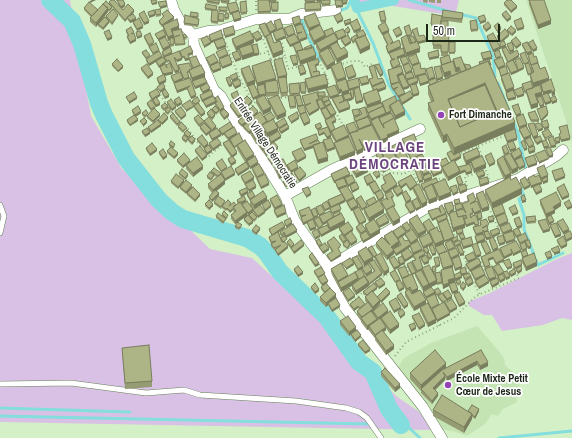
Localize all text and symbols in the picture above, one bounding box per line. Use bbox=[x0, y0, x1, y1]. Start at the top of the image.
scale bar bbox=[428, 16, 502, 42]
text: 50 m bbox=[433, 23, 455, 39]
street label: Entrée Village Démocratie bbox=[231, 95, 299, 191]
place label: Fort Dimanche bbox=[449, 108, 512, 122]
marker: Fort Dimanche bbox=[436, 110, 446, 120]
district label: VILLAGE DÉMOCRATIE bbox=[349, 139, 441, 174]
place label: École Mixte Petit Cœur de Jesus bbox=[456, 372, 528, 398]
marker: École Mixte Petit Cœur de Jesus bbox=[443, 380, 453, 390]

